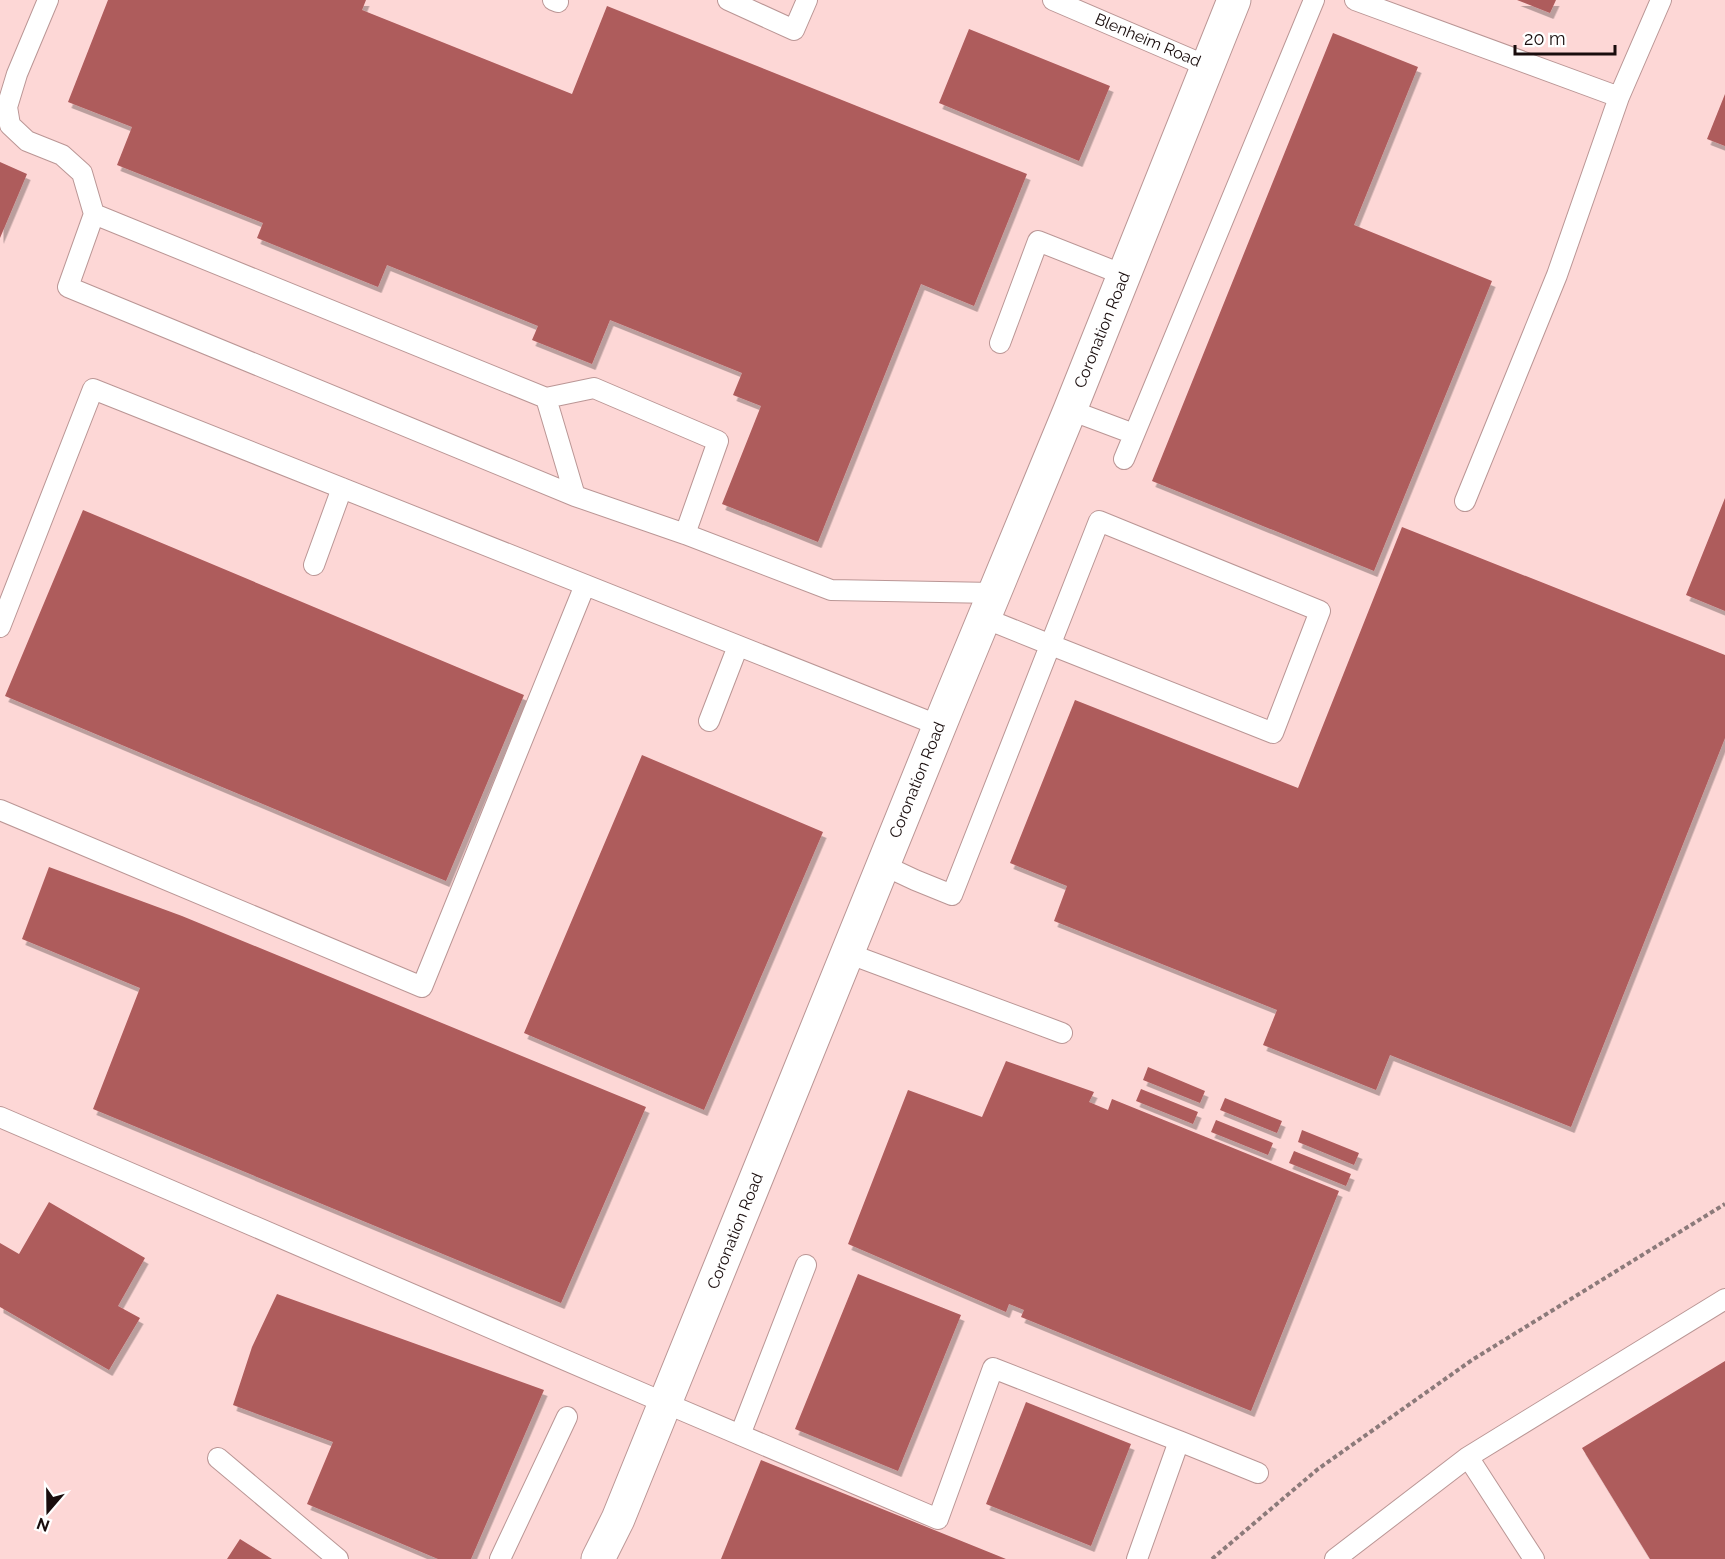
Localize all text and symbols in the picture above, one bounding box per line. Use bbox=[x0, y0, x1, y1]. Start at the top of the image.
street label: Blenheim Road bbox=[1092, 9, 1204, 71]
scale bar bbox=[1515, 18, 1616, 56]
text: 20 m bbox=[1524, 28, 1566, 49]
street label: Coronation Road bbox=[1070, 269, 1134, 391]
street label: Coronation Road bbox=[885, 719, 949, 841]
street label: Coronation Road bbox=[703, 1170, 767, 1292]
north arrow bbox=[18, 1481, 78, 1541]
text: N bbox=[34, 1514, 52, 1536]

